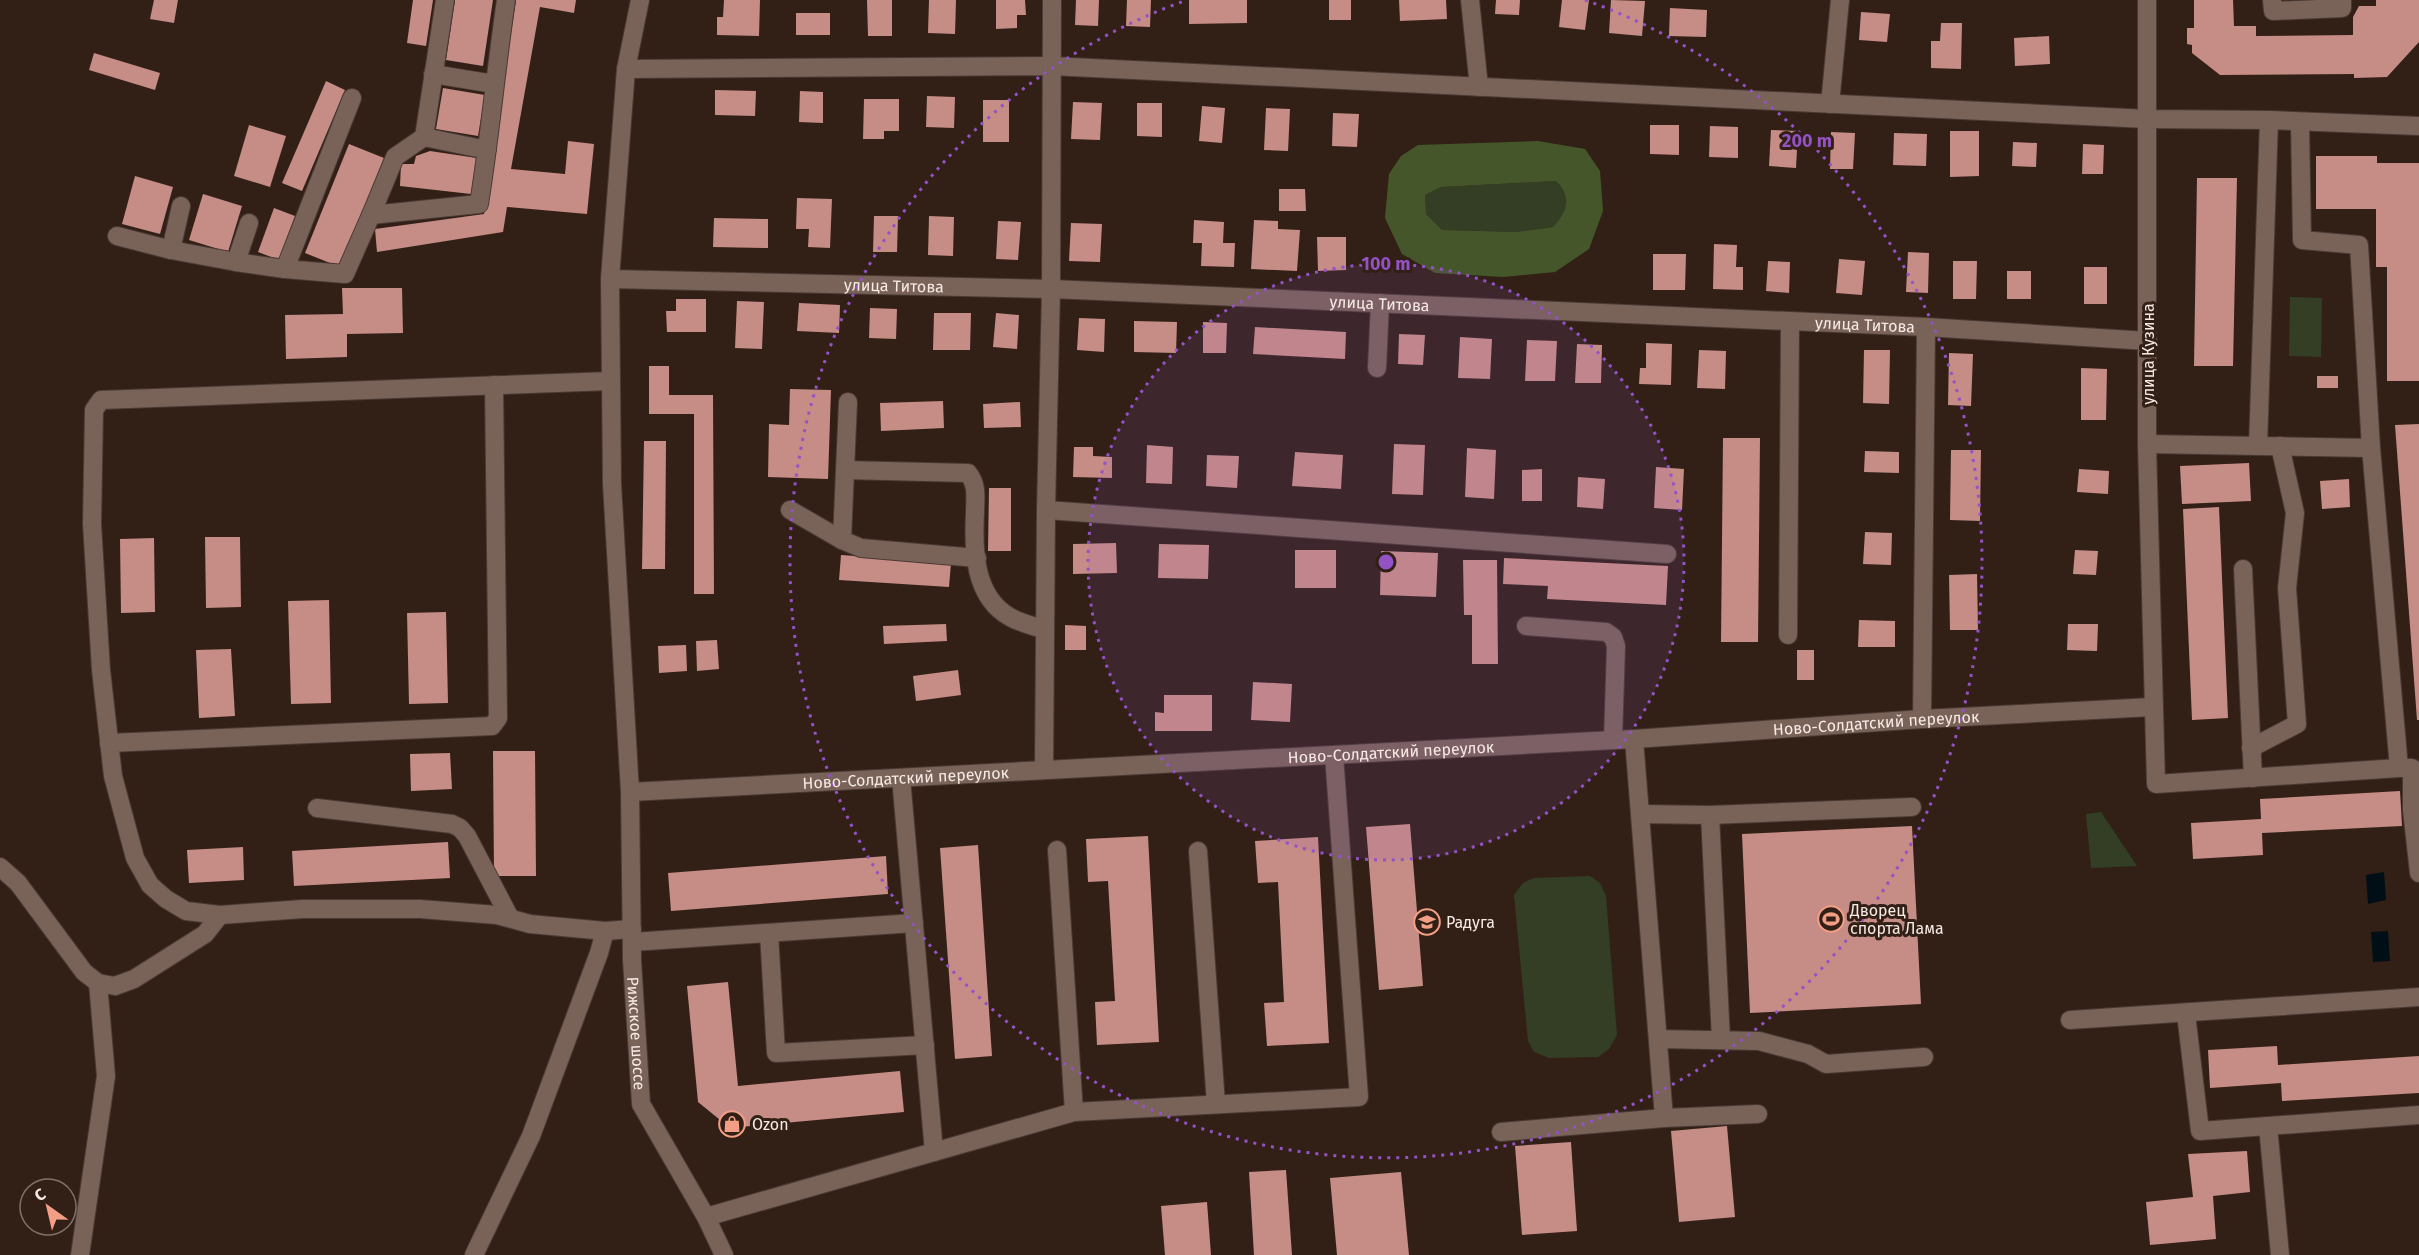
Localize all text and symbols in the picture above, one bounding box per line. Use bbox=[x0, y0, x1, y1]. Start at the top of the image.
text: 200 m bbox=[1782, 130, 1832, 152]
text: 100 m bbox=[1362, 253, 1410, 275]
street label: улица Титова bbox=[844, 275, 944, 296]
street label: улица Титова bbox=[1329, 292, 1430, 315]
street label: улица Кузина bbox=[2139, 303, 2158, 405]
street label: улица Титова bbox=[1815, 313, 1916, 336]
centre of rings bbox=[1376, 552, 1396, 572]
street label: Ново-Солдатский переулок bbox=[1772, 706, 1980, 739]
street label: Ново-Солдатский переулок bbox=[1287, 737, 1495, 767]
street label: Ново-Солдатский переулок bbox=[802, 762, 1010, 792]
place label: Дворец спорта Лама bbox=[1849, 901, 1944, 938]
sports icon: Дворец спорта Лама bbox=[1816, 904, 1846, 934]
school or university icon: Радуга bbox=[1412, 907, 1442, 937]
place label: Радуга bbox=[1446, 913, 1495, 932]
street label: Рижское шоссе bbox=[624, 976, 650, 1091]
shop icon: Ozon bbox=[717, 1109, 747, 1139]
place label: Ozon bbox=[752, 1115, 789, 1134]
north arrow bbox=[18, 1177, 78, 1237]
text: С bbox=[31, 1184, 50, 1205]

